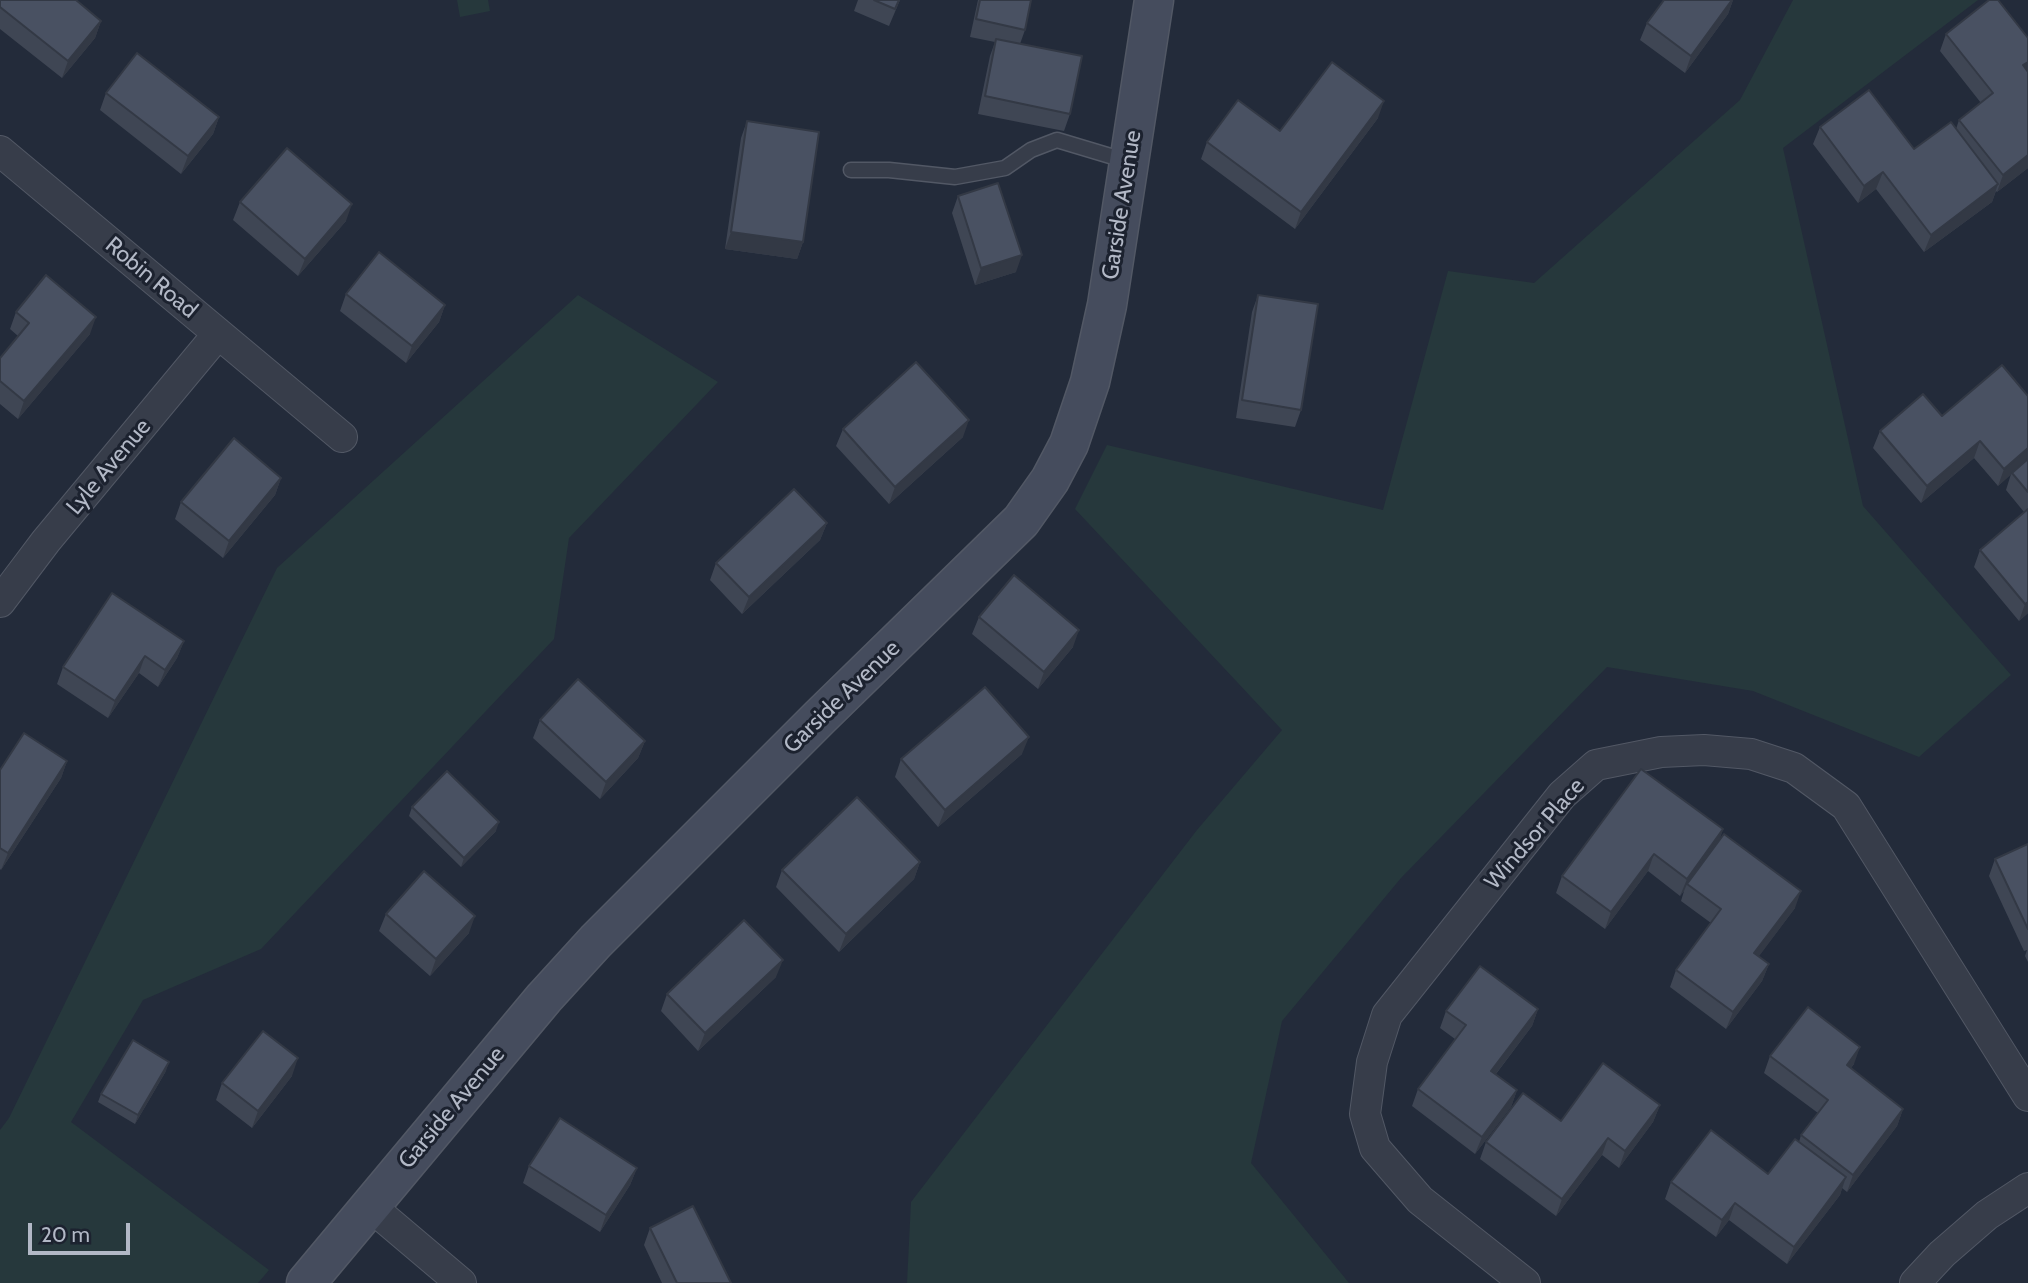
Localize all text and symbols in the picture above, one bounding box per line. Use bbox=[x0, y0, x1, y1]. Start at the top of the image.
street label: Garside Avenue bbox=[1097, 128, 1147, 282]
street label: Robin Road bbox=[99, 232, 203, 324]
street label: Lyle Avenue bbox=[61, 413, 157, 521]
street label: Garside Avenue bbox=[778, 635, 906, 759]
street label: Windsor Place bbox=[1479, 773, 1591, 895]
street label: Garside Avenue bbox=[393, 1041, 511, 1175]
scale bar bbox=[32, 1210, 133, 1254]
text: 20 m bbox=[41, 1222, 90, 1247]

